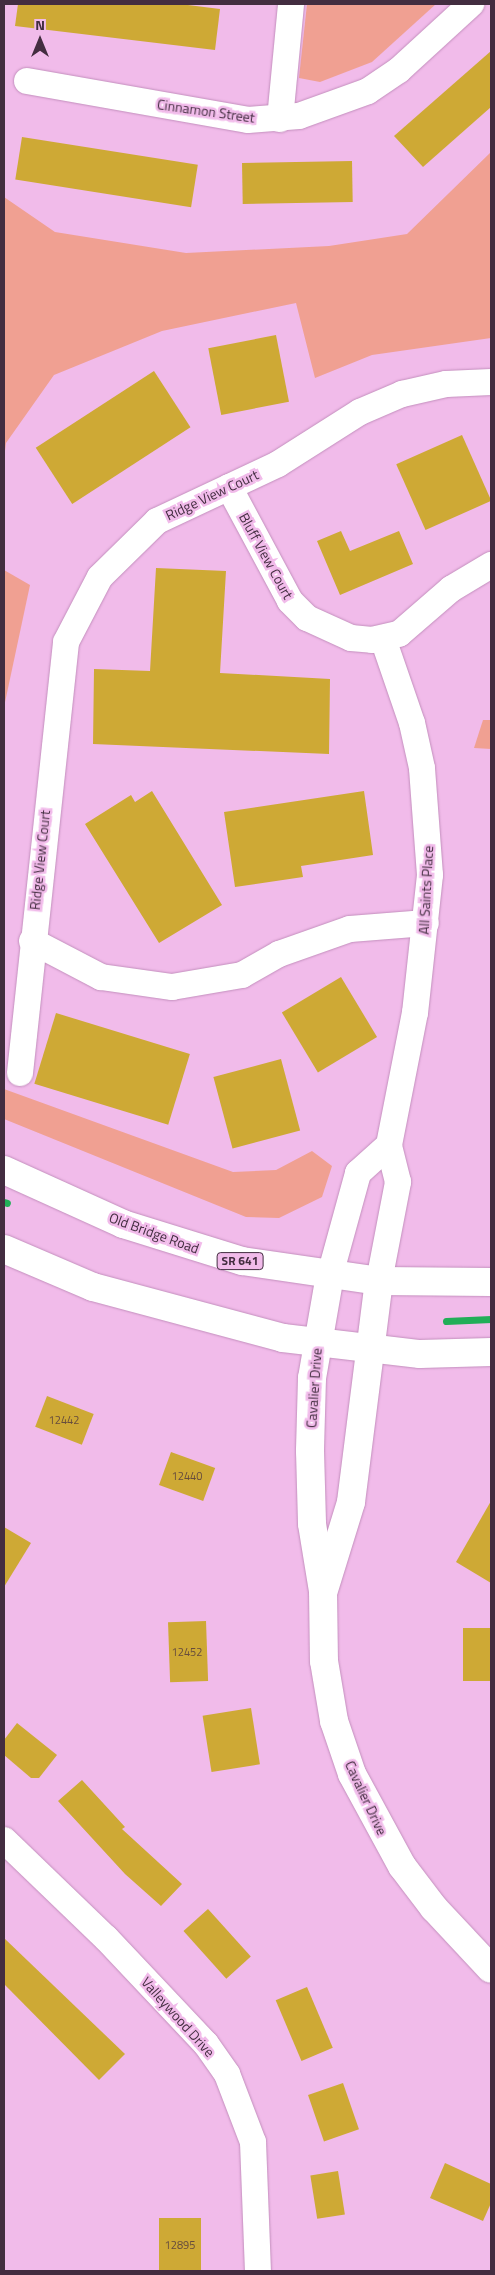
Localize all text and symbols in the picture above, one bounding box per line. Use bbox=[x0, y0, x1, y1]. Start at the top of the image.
text: N bbox=[35, 14, 45, 35]
north arrow bbox=[15, 15, 65, 65]
street label: Cinnamon Street bbox=[156, 96, 256, 126]
street label: Ridge View Court bbox=[163, 466, 261, 524]
street label: Bluff View Court bbox=[235, 510, 297, 602]
street label: Ridge View Court bbox=[26, 809, 54, 911]
street label: All Saints Place bbox=[415, 845, 437, 935]
street label: Old Bridge Road bbox=[107, 1209, 201, 1257]
road number: SR 641 bbox=[216, 1252, 264, 1270]
street label: Cavalier Drive bbox=[303, 1347, 325, 1429]
house number: 12442 bbox=[49, 1413, 79, 1427]
house number: 12440 bbox=[172, 1469, 202, 1483]
house number: 12452 bbox=[172, 1645, 202, 1659]
street label: Cavalier Drive bbox=[341, 1758, 391, 1838]
street label: Valleywood Drive bbox=[138, 1974, 218, 2060]
house number: 12895 bbox=[165, 2238, 195, 2252]

